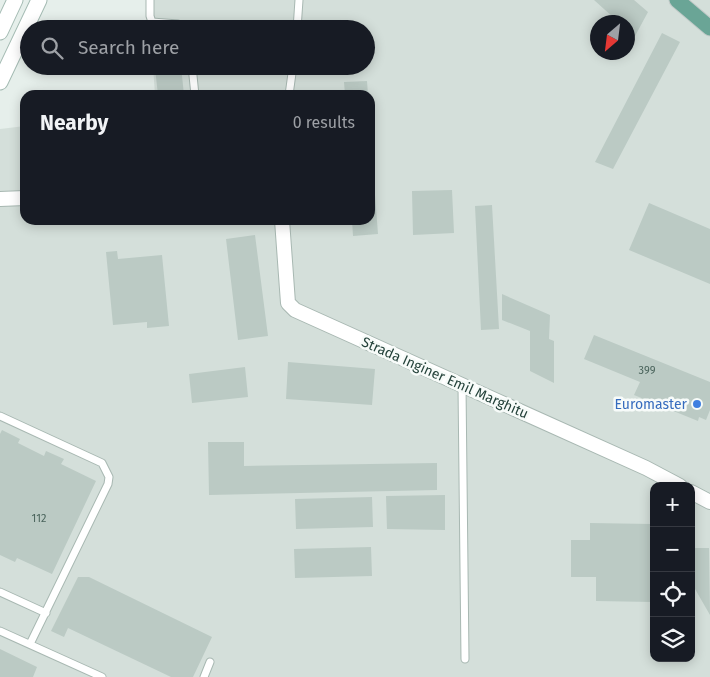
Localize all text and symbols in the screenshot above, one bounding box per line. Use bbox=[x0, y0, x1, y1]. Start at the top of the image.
north arrow bbox=[590, 15, 635, 60]
search box bbox=[20, 20, 375, 75]
icon: search bbox=[38, 34, 66, 62]
text: Search here bbox=[78, 36, 179, 59]
text: Nearby bbox=[40, 110, 108, 136]
text: 0 results bbox=[293, 113, 355, 132]
street label: Strada Inginer Emil Marghitu bbox=[359, 333, 531, 423]
house number: 399 bbox=[639, 364, 656, 377]
place label: Euromaster bbox=[615, 396, 688, 413]
marker: Euromaster bbox=[691, 398, 703, 410]
map controls bbox=[650, 482, 695, 662]
button: + bbox=[650, 482, 695, 527]
house number: 112 bbox=[32, 512, 46, 525]
button: − bbox=[650, 527, 695, 572]
button: locate bbox=[650, 572, 695, 617]
button: layers bbox=[650, 617, 695, 662]

